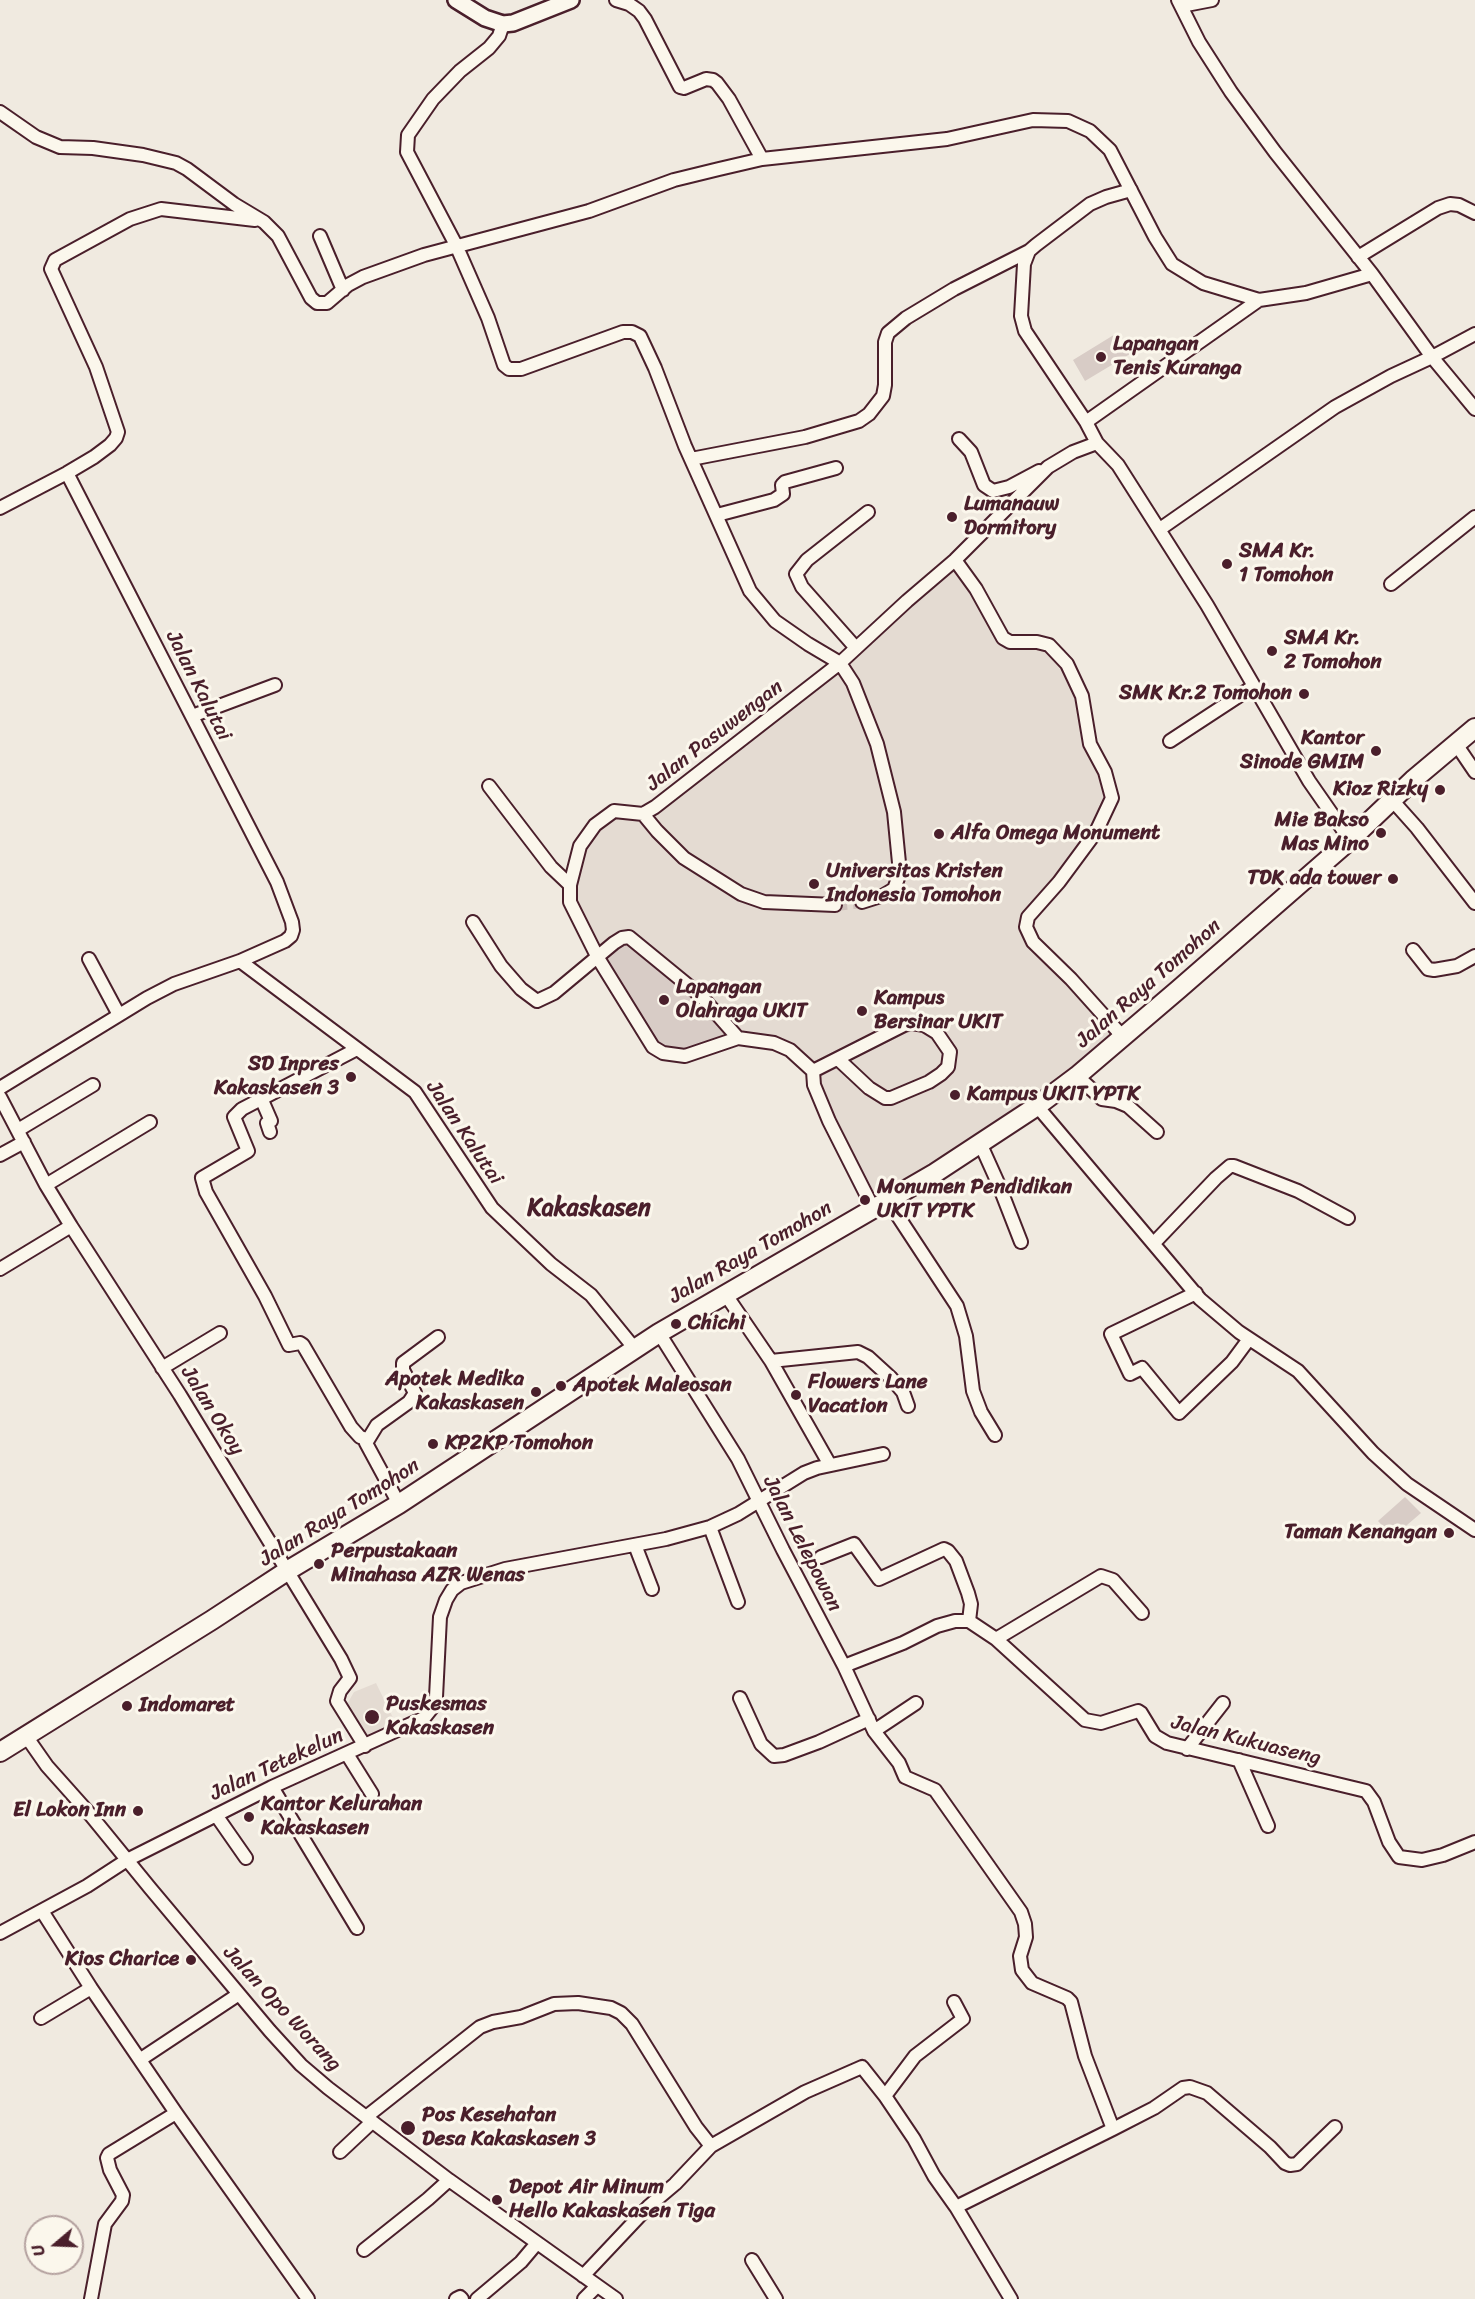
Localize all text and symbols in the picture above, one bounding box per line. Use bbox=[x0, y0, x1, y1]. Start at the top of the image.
place label: Lapangan Tenis Kuranga bbox=[1113, 332, 1241, 382]
marker: Lapangan Tenis Kuranga bbox=[1094, 350, 1108, 364]
place label: Lumanauw Dormitory bbox=[964, 492, 1059, 542]
marker: Lumanauw Dormitory bbox=[945, 510, 959, 524]
place label: SMA Kr. 1 Tomohon bbox=[1239, 539, 1334, 589]
marker: SMA Kr. 1 Tomohon bbox=[1220, 557, 1234, 571]
place label: SMA Kr. 2 Tomohon bbox=[1284, 626, 1382, 676]
street label: Jalan Kalutai bbox=[160, 627, 236, 745]
marker: SMA Kr. 2 Tomohon bbox=[1265, 644, 1279, 658]
street label: Jalan Pasuwengan bbox=[642, 675, 788, 797]
place label: SMK Kr.2 Tomohon bbox=[1119, 681, 1292, 707]
marker: SMK Kr.2 Tomohon bbox=[1297, 687, 1311, 701]
place label: Kantor Sinode GMIM bbox=[1240, 726, 1364, 776]
marker: Kantor Sinode GMIM bbox=[1369, 744, 1383, 758]
place label: Kioz Rizky bbox=[1333, 777, 1428, 803]
marker: Kioz Rizky bbox=[1433, 783, 1447, 797]
place label: Mie Bakso Mas Mino bbox=[1275, 808, 1369, 858]
place label: Alfa Omega Monument bbox=[951, 821, 1160, 847]
marker: Mie Bakso Mas Mino bbox=[1374, 826, 1388, 840]
marker: Alfa Omega Monument bbox=[932, 827, 946, 841]
place label: Universitas Kristen Indonesia Tomohon bbox=[826, 859, 1003, 909]
place label: TDK ada tower bbox=[1247, 866, 1381, 892]
marker: TDK ada tower bbox=[1386, 872, 1400, 886]
marker: Universitas Kristen Indonesia Tomohon bbox=[807, 877, 821, 891]
street label: Jalan Raya Tomohon bbox=[1071, 914, 1227, 1054]
place label: Lapangan Olahraga UKIT bbox=[676, 975, 807, 1025]
place label: Kampus Bersinar UKIT bbox=[874, 986, 1002, 1036]
marker: Lapangan Olahraga UKIT bbox=[657, 993, 671, 1007]
marker: Kampus Bersinar UKIT bbox=[855, 1004, 869, 1018]
place label: SD Inpres Kakaskasen 3 bbox=[214, 1052, 339, 1102]
marker: SD Inpres Kakaskasen 3 bbox=[344, 1070, 358, 1084]
street label: Jalan Kalutai bbox=[420, 1076, 508, 1190]
place label: Kampus UKIT YPTK bbox=[967, 1082, 1140, 1108]
marker: Kampus UKIT YPTK bbox=[948, 1088, 962, 1102]
place label: Monumen Pendidikan UKIT YPTK bbox=[877, 1175, 1072, 1225]
marker: Monumen Pendidikan UKIT YPTK bbox=[858, 1193, 872, 1207]
district label: Kakaskasen bbox=[527, 1195, 651, 1223]
street label: Jalan Raya Tomohon bbox=[665, 1196, 837, 1310]
place label: Chichi bbox=[688, 1311, 745, 1337]
marker: Chichi bbox=[669, 1317, 683, 1331]
street label: Jalan Okoy bbox=[175, 1362, 249, 1460]
place label: Apotek Medika Kakaskasen bbox=[385, 1367, 524, 1417]
place label: Flowers Lane Vacation bbox=[808, 1370, 927, 1420]
place label: Apotek Maleosan bbox=[573, 1373, 732, 1399]
marker: Apotek Maleosan bbox=[554, 1379, 568, 1393]
marker: Apotek Medika Kakaskasen bbox=[529, 1385, 543, 1399]
marker: Flowers Lane Vacation bbox=[789, 1388, 803, 1402]
place label: KP2KP Tomohon bbox=[445, 1431, 593, 1457]
marker: KP2KP Tomohon bbox=[426, 1437, 440, 1451]
street label: Jalan Raya Tomohon bbox=[255, 1454, 425, 1572]
street label: Jalan Lelepowan bbox=[757, 1472, 847, 1616]
place label: Taman Kenangan bbox=[1284, 1520, 1437, 1546]
marker: Taman Kenangan bbox=[1442, 1526, 1456, 1540]
place label: Perpustakaan Minahasa AZR Wenas bbox=[331, 1539, 525, 1589]
marker: Perpustakaan Minahasa AZR Wenas bbox=[312, 1557, 326, 1571]
place label: Puskesmas Kakaskasen bbox=[386, 1692, 494, 1742]
place label: Indomaret bbox=[139, 1693, 235, 1719]
marker: Indomaret bbox=[120, 1699, 134, 1713]
marker: Puskesmas Kakaskasen bbox=[363, 1708, 381, 1726]
street label: Jalan Kukuaseng bbox=[1169, 1710, 1323, 1772]
street label: Jalan Tetekelun bbox=[206, 1723, 348, 1807]
place label: Kantor Kelurahan Kakaskasen bbox=[261, 1792, 422, 1842]
place label: El Lokon Inn bbox=[13, 1798, 126, 1824]
marker: El Lokon Inn bbox=[131, 1804, 145, 1818]
marker: Kantor Kelurahan Kakaskasen bbox=[242, 1810, 256, 1824]
street label: Jalan Opo Worang bbox=[217, 1941, 347, 2077]
place label: Kios Charice bbox=[65, 1947, 179, 1973]
marker: Kios Charice bbox=[184, 1953, 198, 1967]
place label: Pos Kesehatan Desa Kakaskasen 3 bbox=[422, 2103, 596, 2153]
marker: Pos Kesehatan Desa Kakaskasen 3 bbox=[399, 2119, 417, 2137]
place label: Depot Air Minum Hello Kakaskasen Tiga bbox=[509, 2175, 715, 2225]
marker: Depot Air Minum Hello Kakaskasen Tiga bbox=[490, 2193, 504, 2207]
north arrow bbox=[24, 2215, 84, 2275]
text: U bbox=[23, 2241, 54, 2260]

